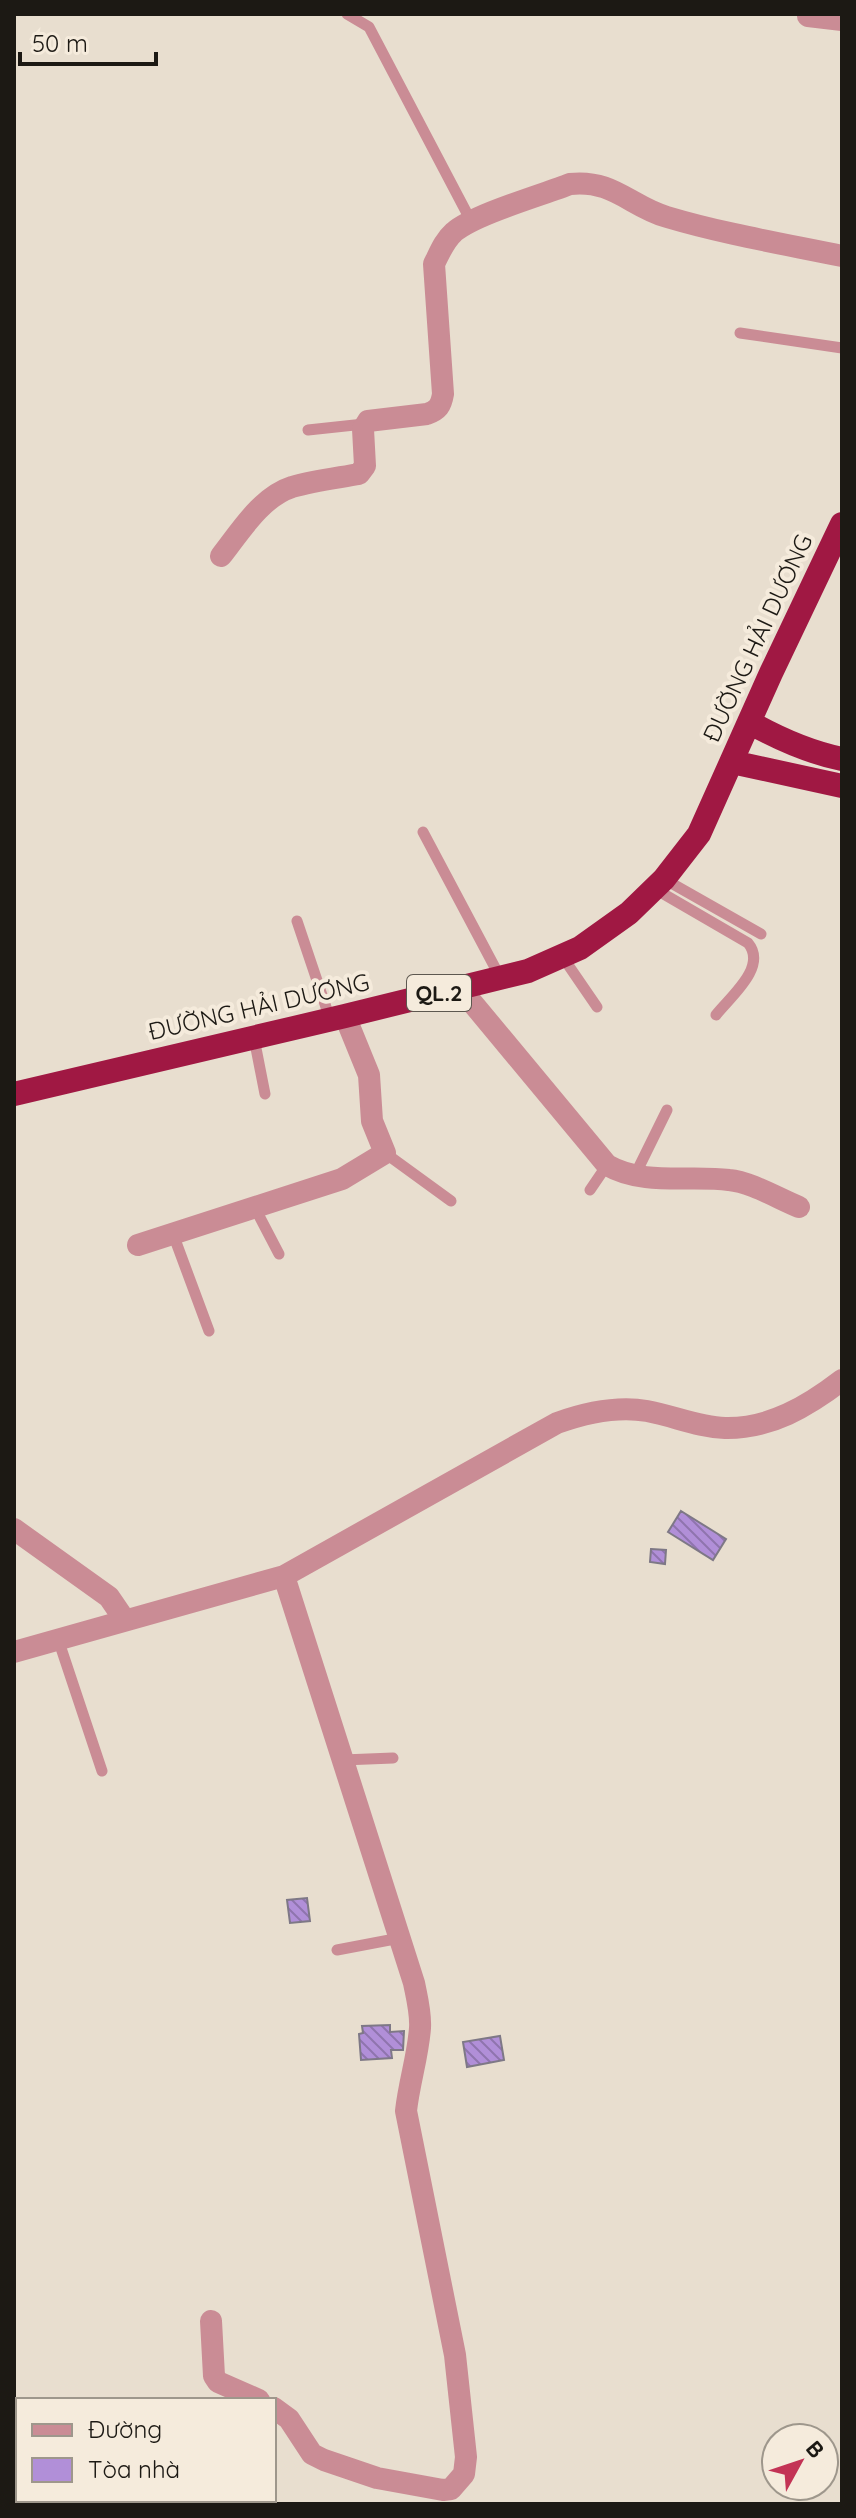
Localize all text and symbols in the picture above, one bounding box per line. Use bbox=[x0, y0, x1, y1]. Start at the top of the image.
scale bar bbox=[20, 16, 156, 66]
text: 50 m bbox=[32, 28, 88, 58]
street label: ĐƯỜNG HẢI DƯƠNG bbox=[696, 529, 818, 746]
street label: ĐƯỜNG HẢI DƯƠNG bbox=[145, 966, 372, 1046]
road number: QL.2 bbox=[407, 975, 471, 1011]
legend bbox=[16, 2398, 276, 2502]
text: Đường bbox=[88, 2414, 162, 2444]
north arrow bbox=[760, 2422, 840, 2502]
text: B bbox=[800, 2435, 831, 2464]
text: Tòa nhà bbox=[88, 2454, 180, 2484]

